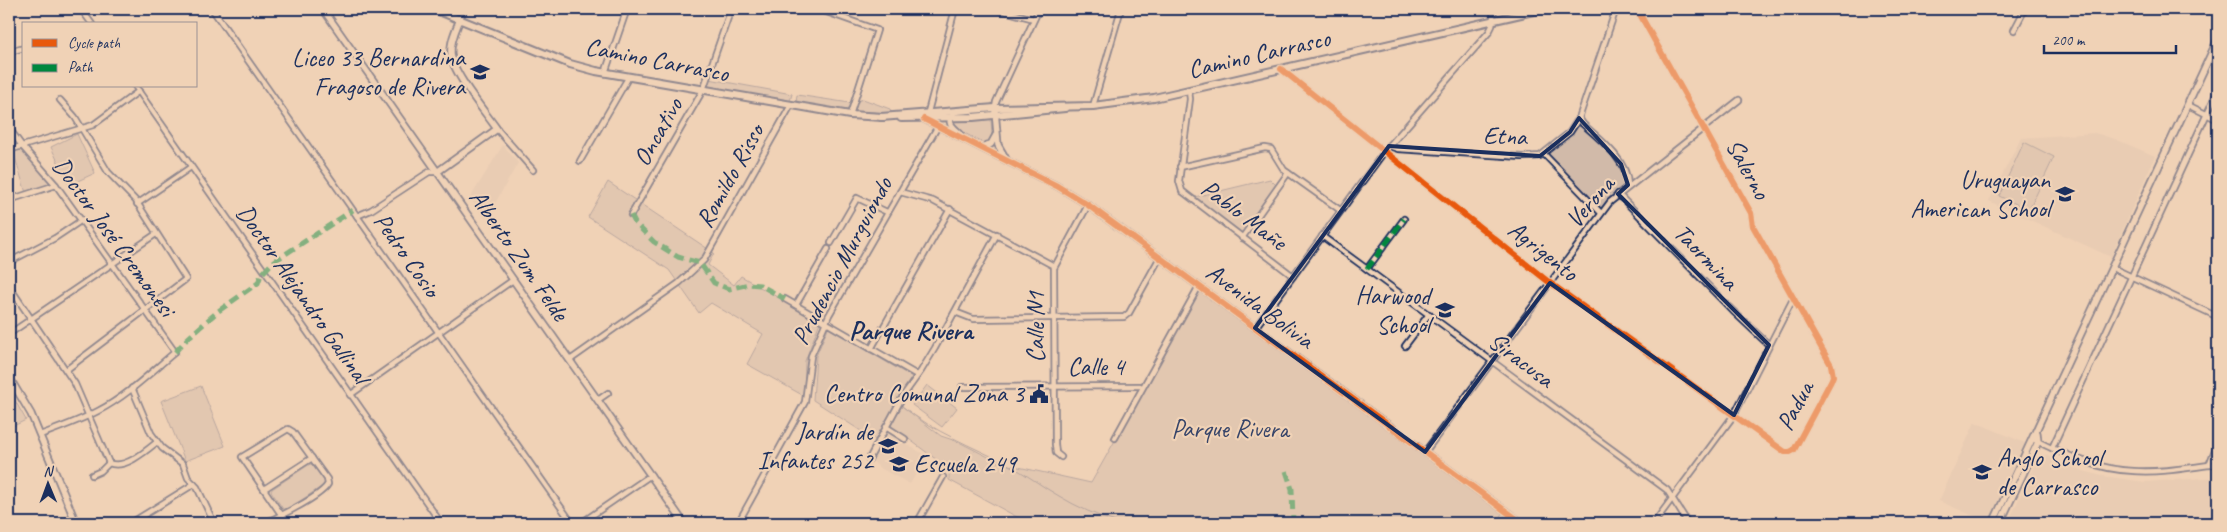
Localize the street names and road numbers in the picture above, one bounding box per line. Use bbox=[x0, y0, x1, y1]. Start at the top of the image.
street label: Camino Carrasco bbox=[1185, 22, 1334, 86]
street label: Camino Carrasco bbox=[583, 30, 732, 90]
street label: Oncativo bbox=[626, 91, 691, 172]
street label: Romildo Risso bbox=[688, 116, 773, 233]
street label: Etna bbox=[1483, 119, 1529, 153]
street label: Salerno bbox=[1718, 133, 1778, 206]
street label: Doctor José Cremonesi bbox=[45, 151, 185, 326]
street label: Verona bbox=[1559, 167, 1623, 235]
street label: Prudencio Murguiondo bbox=[784, 171, 900, 350]
street label: Pablo Mañe bbox=[1195, 172, 1295, 259]
street label: Alberto Zum Felde bbox=[462, 183, 577, 328]
street label: Doctor Alejandro Gallinal bbox=[229, 198, 379, 394]
street label: Pedro Cosio bbox=[366, 207, 449, 306]
street label: Agrigento bbox=[1501, 214, 1585, 289]
street label: Taormina bbox=[1667, 217, 1747, 298]
street label: Avenida Bolivia bbox=[1200, 256, 1322, 357]
street label: Calle N1 bbox=[1020, 290, 1052, 362]
street label: Siracusa bbox=[1482, 325, 1562, 396]
street label: Calle 4 bbox=[1068, 351, 1127, 383]
street label: Padua bbox=[1769, 374, 1822, 436]

